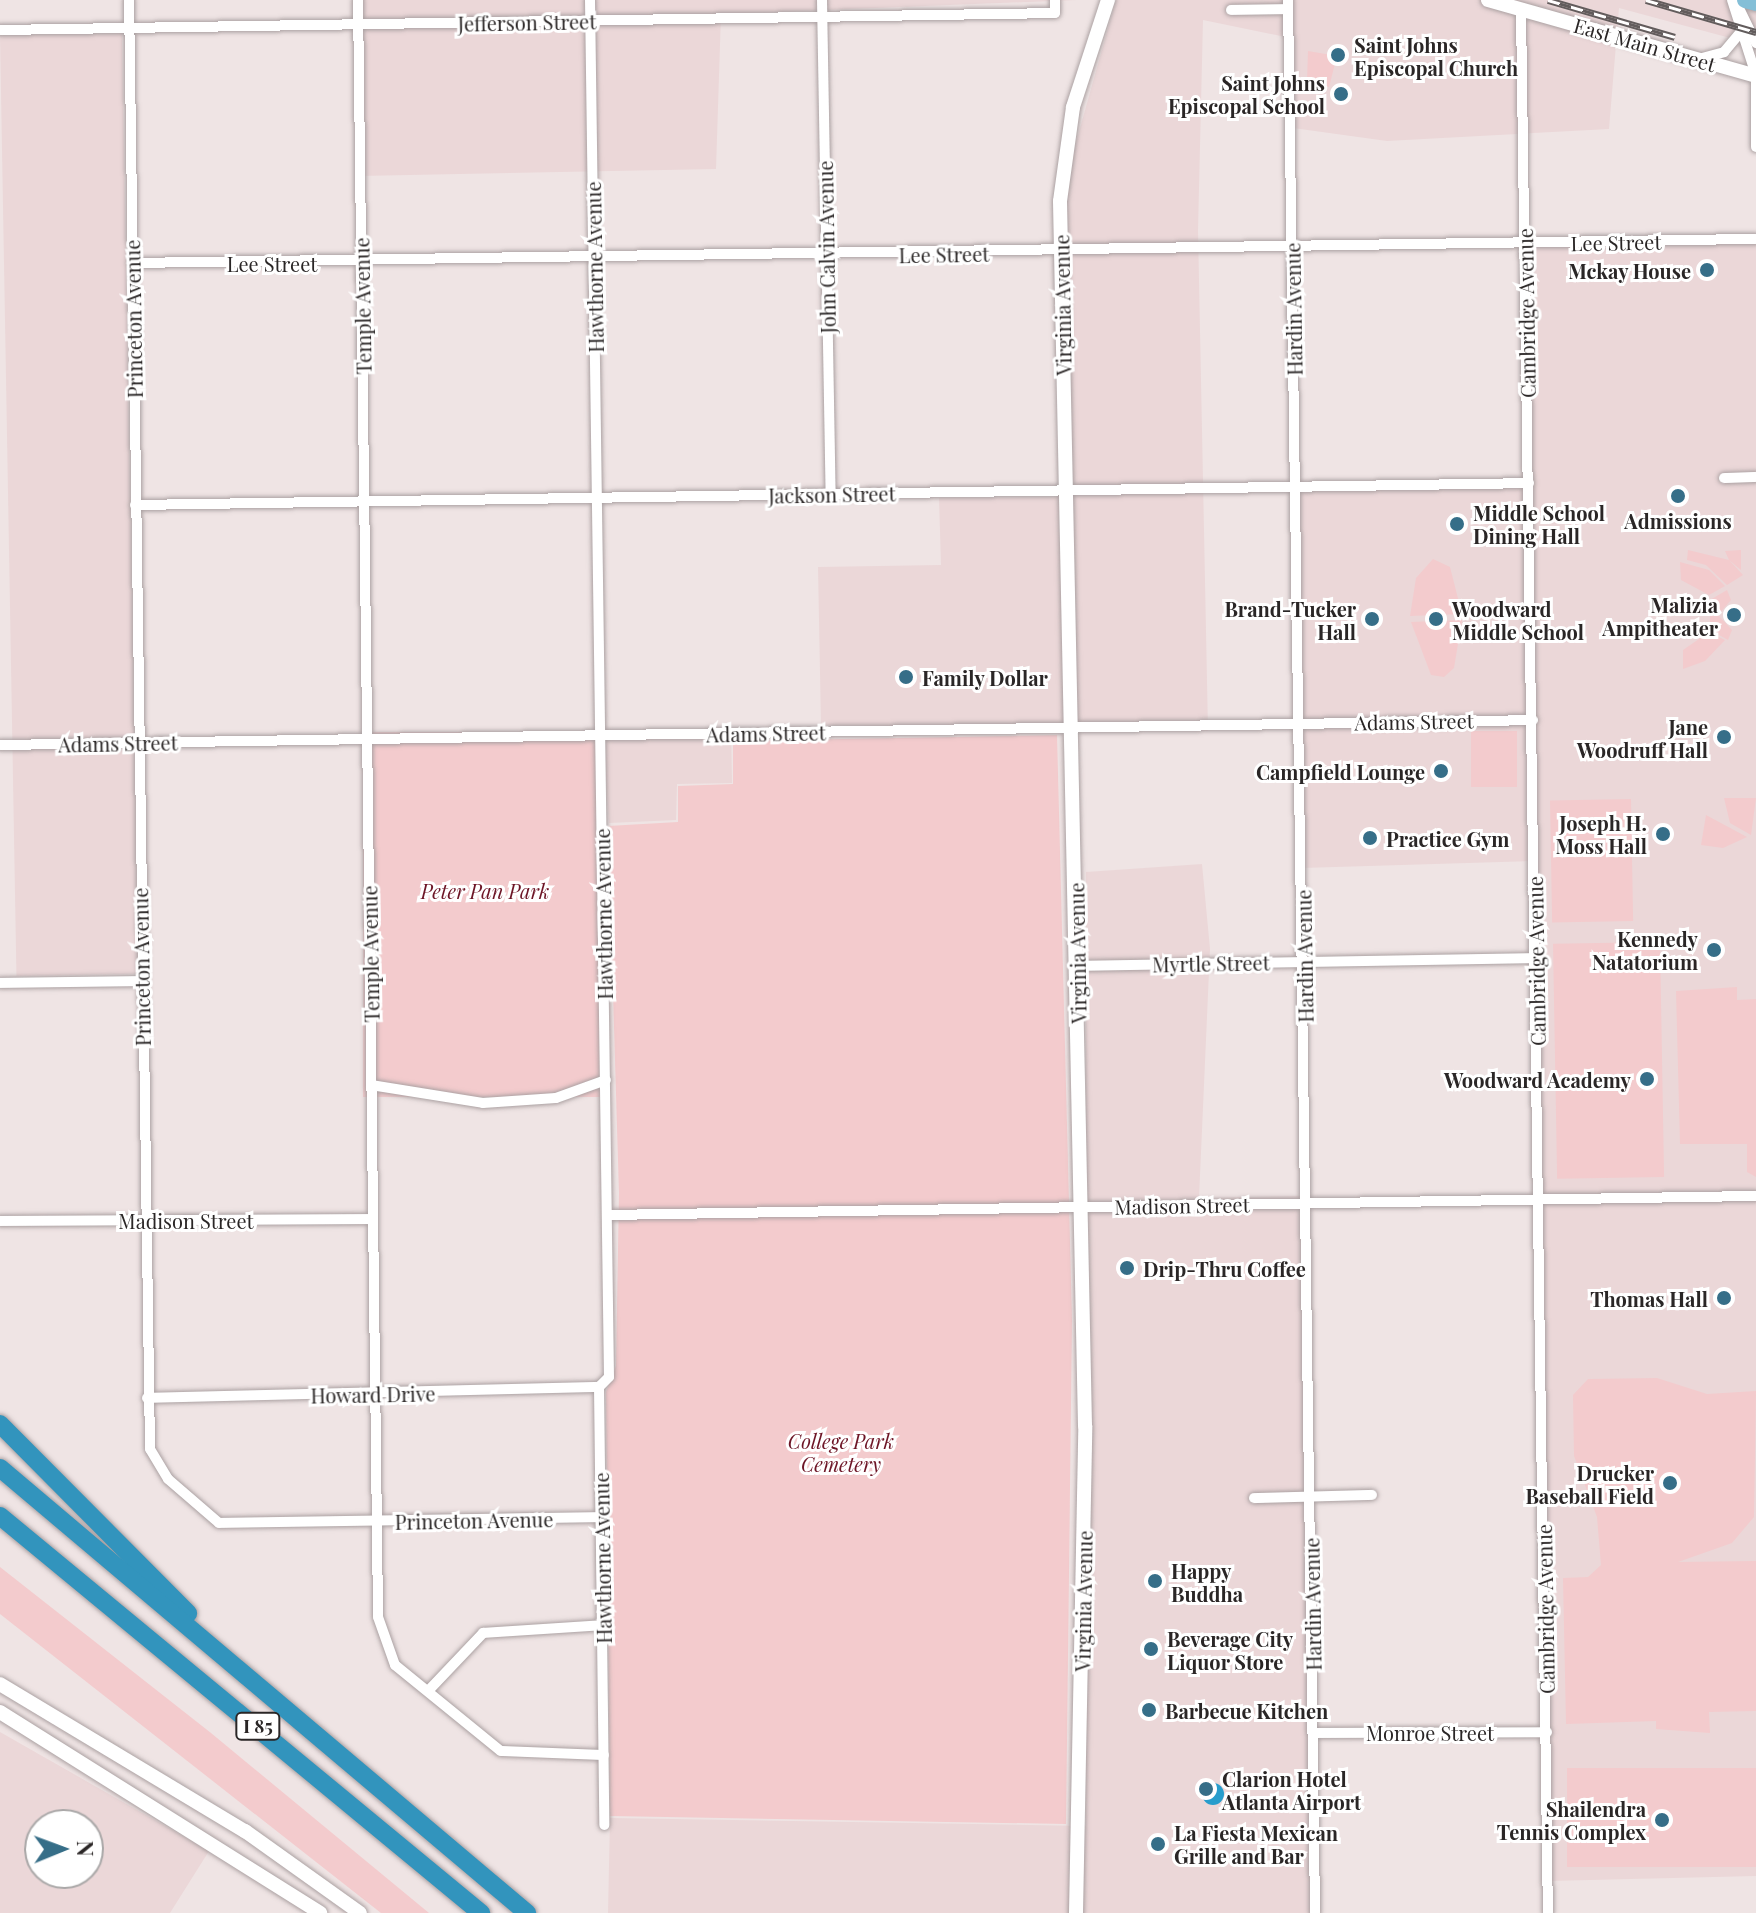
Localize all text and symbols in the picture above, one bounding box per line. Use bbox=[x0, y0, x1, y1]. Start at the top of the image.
street label: Jefferson Street bbox=[458, 9, 596, 35]
street label: East Main Street bbox=[1571, 12, 1719, 76]
place label: Saint Johns Episcopal Church bbox=[1354, 32, 1518, 79]
marker: Saint Johns Episcopal Church bbox=[1329, 46, 1347, 64]
place label: Saint Johns Episcopal School bbox=[1168, 70, 1325, 117]
marker: Saint Johns Episcopal School bbox=[1332, 85, 1350, 103]
street label: John Calvin Avenue bbox=[812, 160, 840, 334]
street label: Hawthorne Avenue bbox=[581, 181, 607, 353]
street label: Cambridge Avenue bbox=[1513, 228, 1539, 398]
street label: Lee Street bbox=[1570, 229, 1662, 255]
street label: Virginia Avenue bbox=[1049, 234, 1075, 376]
street label: Temple Avenue bbox=[349, 237, 375, 375]
street label: Princeton Avenue bbox=[120, 239, 146, 399]
street label: Lee Street bbox=[898, 241, 990, 267]
street label: Hardin Avenue bbox=[1280, 242, 1306, 376]
street label: Lee Street bbox=[227, 251, 317, 275]
place label: Mckay House bbox=[1568, 258, 1691, 282]
marker: Mckay House bbox=[1698, 261, 1716, 279]
street label: Jackson Street bbox=[768, 481, 896, 507]
marker: Admissions bbox=[1669, 487, 1687, 505]
place label: Middle School Dining Hall bbox=[1473, 500, 1605, 547]
place label: Admissions bbox=[1624, 508, 1732, 532]
marker: Middle School Dining Hall bbox=[1448, 515, 1466, 533]
place label: Malizia Ampitheater bbox=[1602, 592, 1718, 639]
place label: Brand-Tucker Hall bbox=[1224, 596, 1356, 643]
place label: Woodward Middle School bbox=[1452, 596, 1584, 643]
marker: Malizia Ampitheater bbox=[1725, 606, 1743, 624]
marker: Brand-Tucker Hall bbox=[1363, 610, 1381, 628]
marker: Woodward Middle School bbox=[1427, 610, 1445, 628]
place label: Family Dollar bbox=[922, 665, 1048, 689]
marker: Family Dollar bbox=[897, 668, 915, 686]
street label: Adams Street bbox=[1354, 708, 1474, 734]
place label: Jane Woodruff Hall bbox=[1577, 714, 1708, 761]
street label: Adams Street bbox=[706, 720, 826, 746]
marker: Jane Woodruff Hall bbox=[1715, 728, 1733, 746]
street label: Adams Street bbox=[58, 730, 178, 756]
place label: Campfield Lounge bbox=[1256, 759, 1425, 783]
marker: Campfield Lounge bbox=[1432, 762, 1450, 780]
place label: Joseph H. Moss Hall bbox=[1556, 810, 1647, 857]
marker: Joseph H. Moss Hall bbox=[1654, 825, 1672, 843]
place label: Practice Gym bbox=[1386, 826, 1509, 850]
street label: Hawthorne Avenue bbox=[590, 828, 616, 1000]
marker: Practice Gym bbox=[1361, 829, 1379, 847]
street label: Cambridge Avenue bbox=[1523, 876, 1549, 1046]
park label: Peter Pan Park bbox=[421, 878, 549, 902]
street label: Virginia Avenue bbox=[1064, 882, 1090, 1024]
street label: Temple Avenue bbox=[357, 885, 383, 1023]
street label: Princeton Avenue bbox=[128, 887, 154, 1047]
street label: Hardin Avenue bbox=[1291, 889, 1317, 1023]
place label: Kennedy Natatorium bbox=[1592, 926, 1698, 973]
marker: Kennedy Natatorium bbox=[1705, 941, 1723, 959]
street label: Myrtle Street bbox=[1152, 950, 1270, 976]
place label: Woodward Academy bbox=[1443, 1067, 1631, 1091]
marker: Woodward Academy bbox=[1638, 1070, 1656, 1088]
street label: Madison Street bbox=[1114, 1192, 1250, 1218]
street label: Madison Street bbox=[118, 1208, 254, 1232]
place label: Drip-Thru Coffee bbox=[1143, 1256, 1306, 1280]
marker: Drip-Thru Coffee bbox=[1118, 1259, 1136, 1277]
place label: Thomas Hall bbox=[1590, 1286, 1708, 1310]
marker: Thomas Hall bbox=[1715, 1289, 1733, 1307]
street label: Howard Drive bbox=[310, 1381, 436, 1407]
park label: College Park Cemetery bbox=[788, 1429, 894, 1476]
place label: Drucker Baseball Field bbox=[1525, 1460, 1654, 1507]
street label: Hawthorne Avenue bbox=[589, 1472, 615, 1644]
marker: Drucker Baseball Field bbox=[1661, 1474, 1679, 1492]
street label: Princeton Avenue bbox=[394, 1507, 554, 1533]
street label: Cambridge Avenue bbox=[1532, 1524, 1558, 1694]
street label: Virginia Avenue bbox=[1070, 1530, 1096, 1672]
street label: Hardin Avenue bbox=[1299, 1537, 1325, 1671]
place label: Happy Buddha bbox=[1171, 1558, 1243, 1605]
marker: Happy Buddha bbox=[1146, 1572, 1164, 1590]
place label: Beverage City Liquor Store bbox=[1167, 1626, 1293, 1673]
marker: Beverage City Liquor Store bbox=[1142, 1640, 1160, 1658]
place label: Barbecue Kitchen bbox=[1165, 1698, 1328, 1722]
marker: Barbecue Kitchen bbox=[1140, 1701, 1158, 1719]
road number: I 85 bbox=[234, 1712, 282, 1740]
street label: Monroe Street bbox=[1366, 1720, 1494, 1744]
place label: Clarion Hotel Atlanta Airport bbox=[1222, 1766, 1362, 1813]
marker: Clarion Hotel Atlanta Airport bbox=[1197, 1780, 1215, 1798]
place label: Shailendra Tennis Complex bbox=[1497, 1796, 1646, 1843]
north arrow bbox=[24, 1809, 104, 1889]
marker: Shailendra Tennis Complex bbox=[1653, 1811, 1671, 1829]
place label: La Fiesta Mexican Grille and Bar bbox=[1174, 1820, 1338, 1867]
marker: La Fiesta Mexican Grille and Bar bbox=[1149, 1835, 1167, 1853]
text: N bbox=[71, 1840, 101, 1857]

